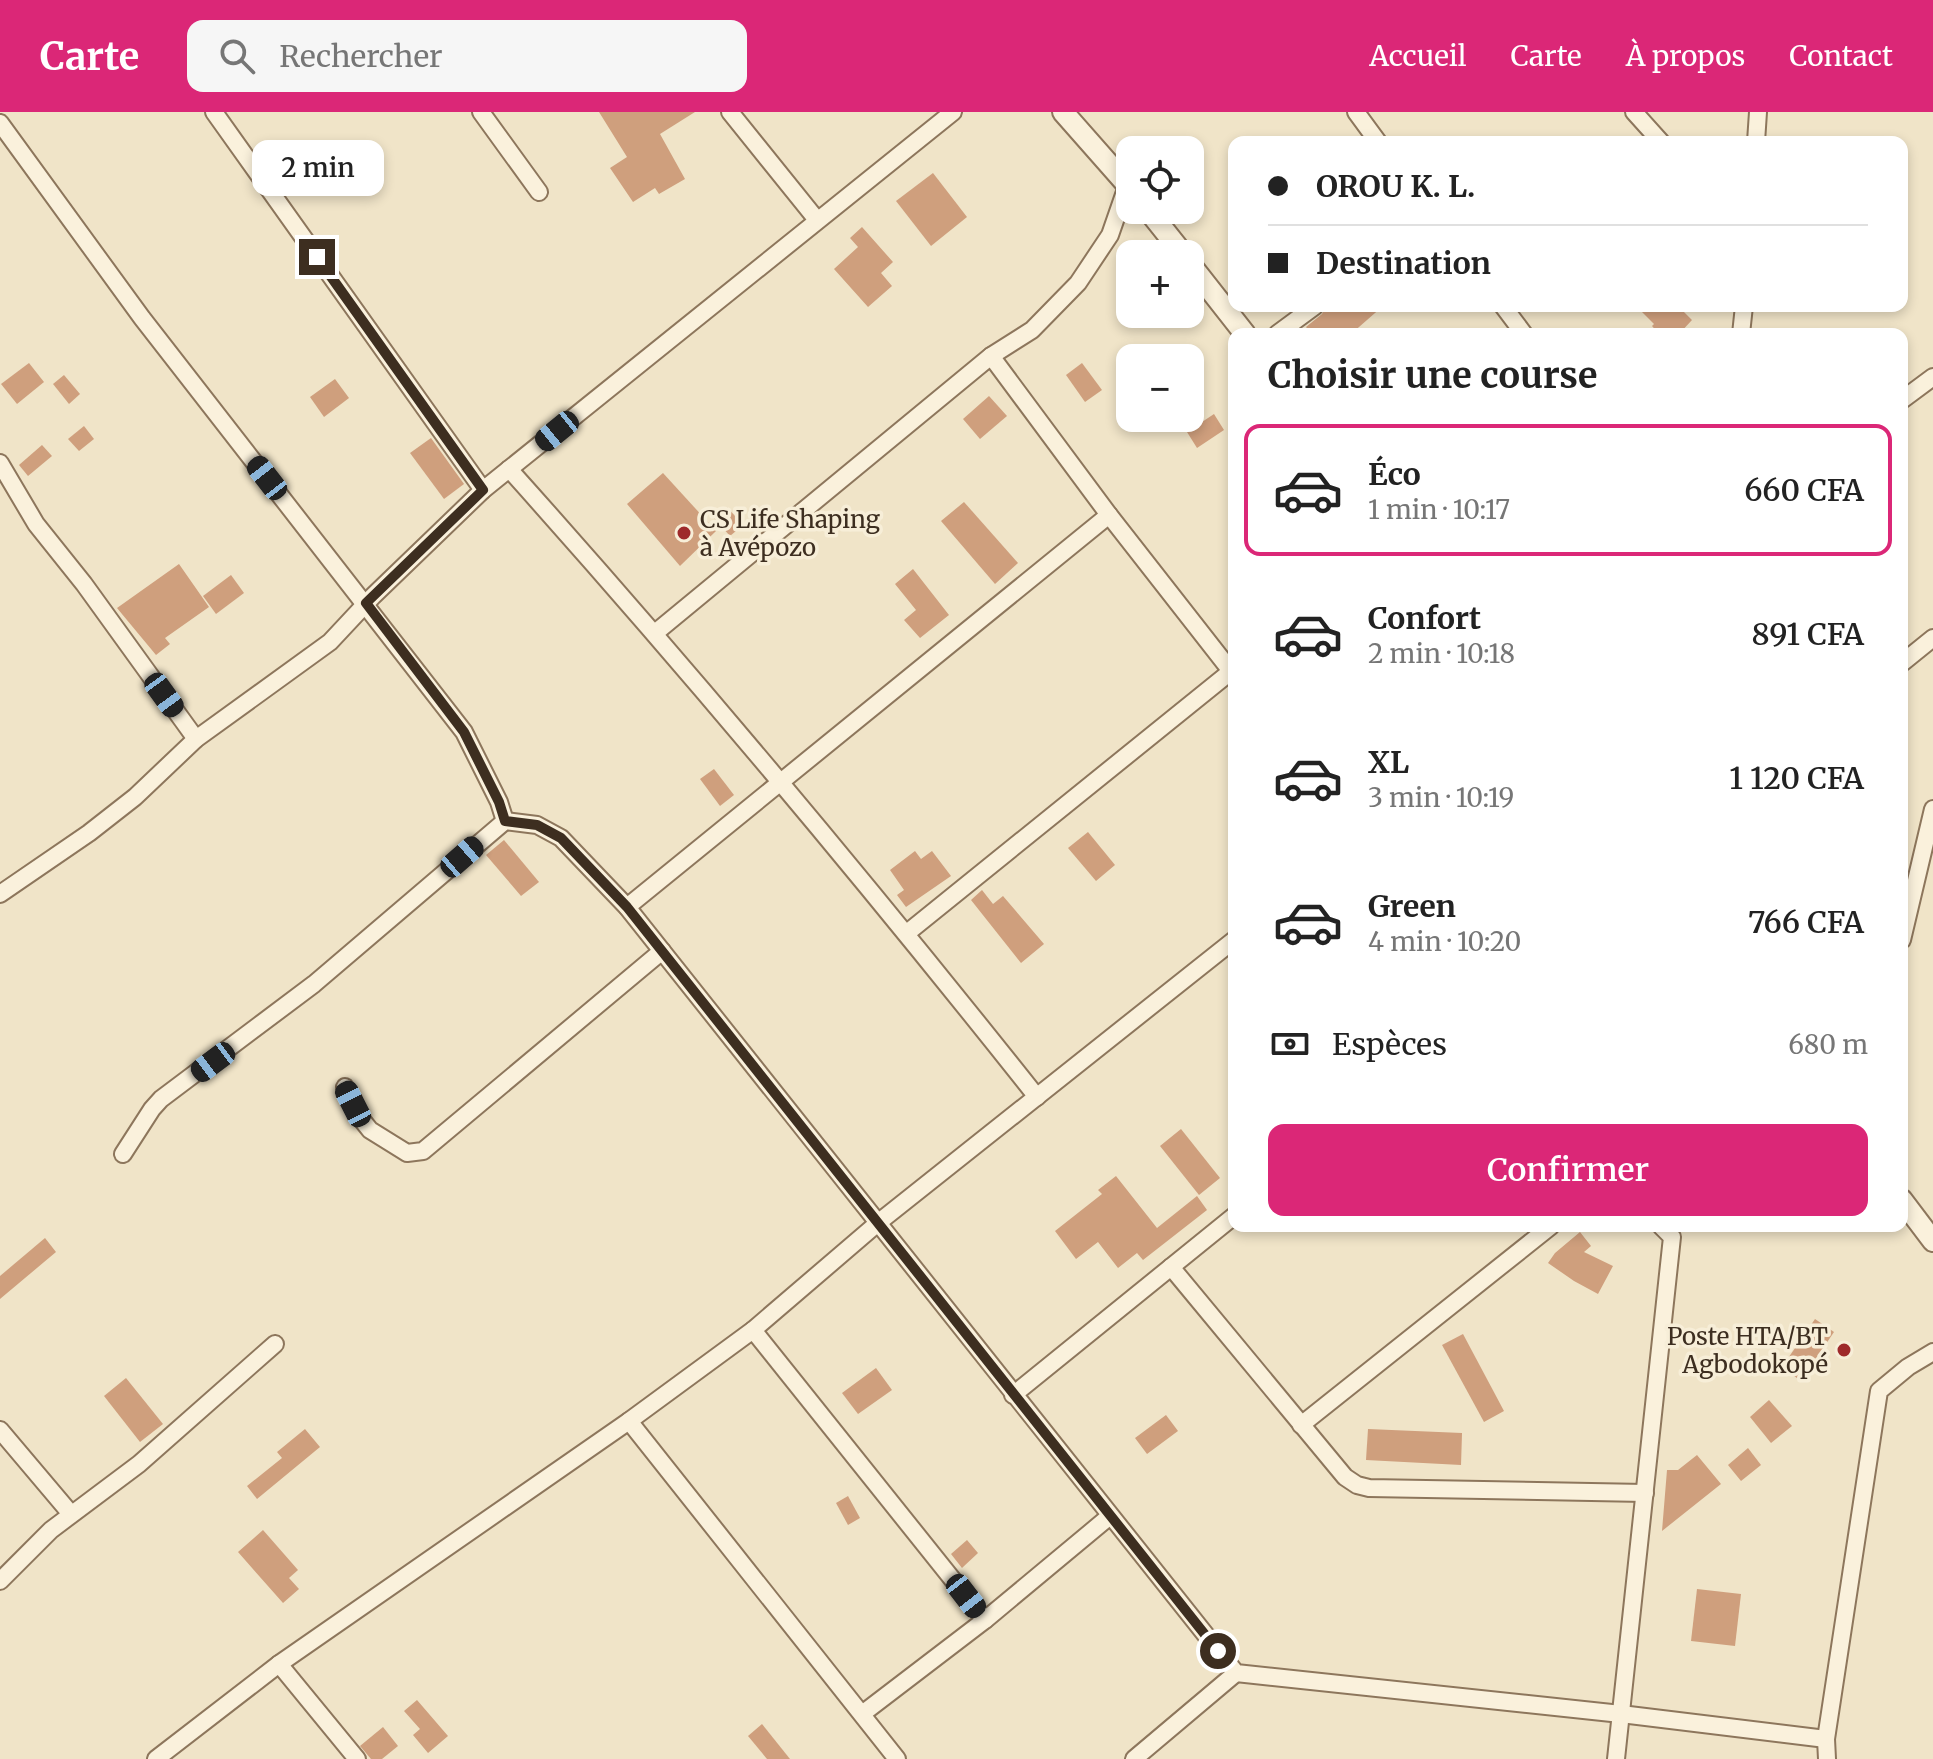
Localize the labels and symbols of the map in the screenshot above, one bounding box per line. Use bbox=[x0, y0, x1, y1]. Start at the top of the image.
callout: 2 min bbox=[251, 141, 383, 197]
route end bbox=[299, 239, 335, 275]
car bbox=[531, 407, 583, 455]
car bbox=[243, 452, 291, 504]
place label: CS Life Shaping à Avépozo bbox=[700, 504, 881, 563]
marker: CS Life Shaping à Avépozo bbox=[675, 524, 693, 542]
car bbox=[140, 669, 188, 721]
car bbox=[436, 832, 488, 882]
car bbox=[187, 1038, 239, 1086]
car bbox=[331, 1077, 375, 1131]
place label: Poste HTA/BT Agbodokopé bbox=[1667, 1321, 1828, 1380]
marker: Poste HTA/BT Agbodokopé bbox=[1835, 1341, 1853, 1359]
car bbox=[942, 1570, 990, 1622]
route start bbox=[1200, 1633, 1236, 1669]

